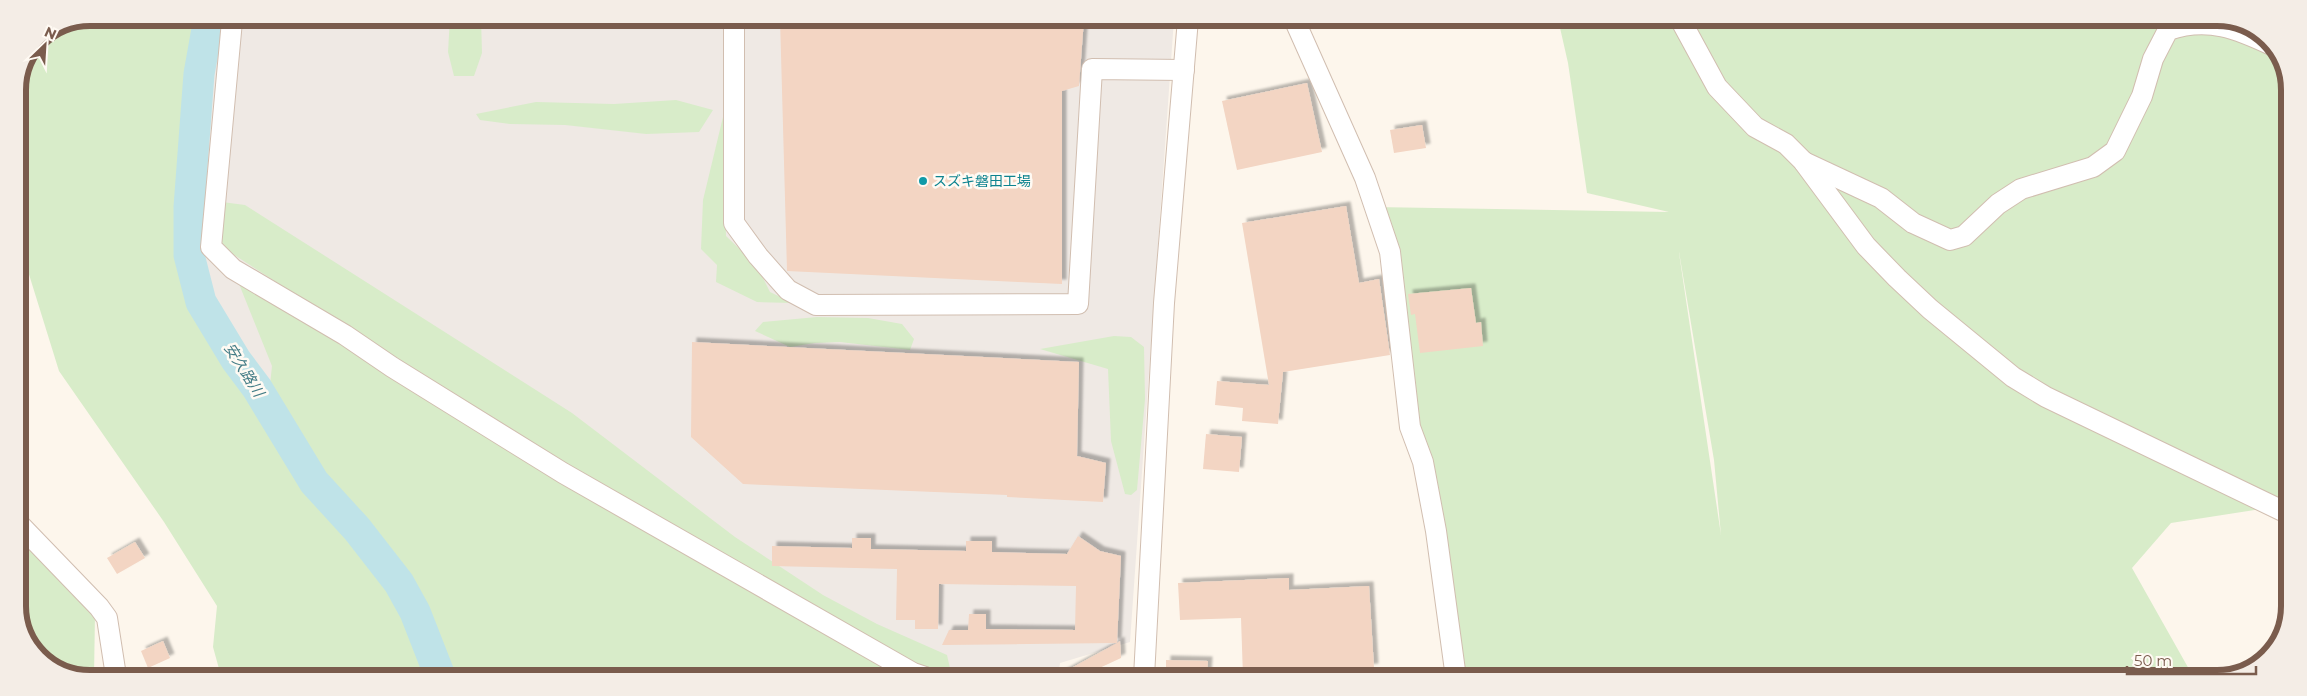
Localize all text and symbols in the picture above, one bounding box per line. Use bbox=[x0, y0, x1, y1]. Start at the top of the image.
north arrow bbox=[20, 20, 70, 70]
text: N bbox=[42, 23, 59, 44]
place label: スズキ磐田工場 bbox=[933, 172, 1031, 190]
marker: スズキ磐田工場 bbox=[917, 175, 929, 187]
water label: 安久路川 bbox=[220, 339, 269, 402]
scale bar bbox=[2127, 644, 2256, 676]
text: 50 m bbox=[2134, 651, 2172, 670]

